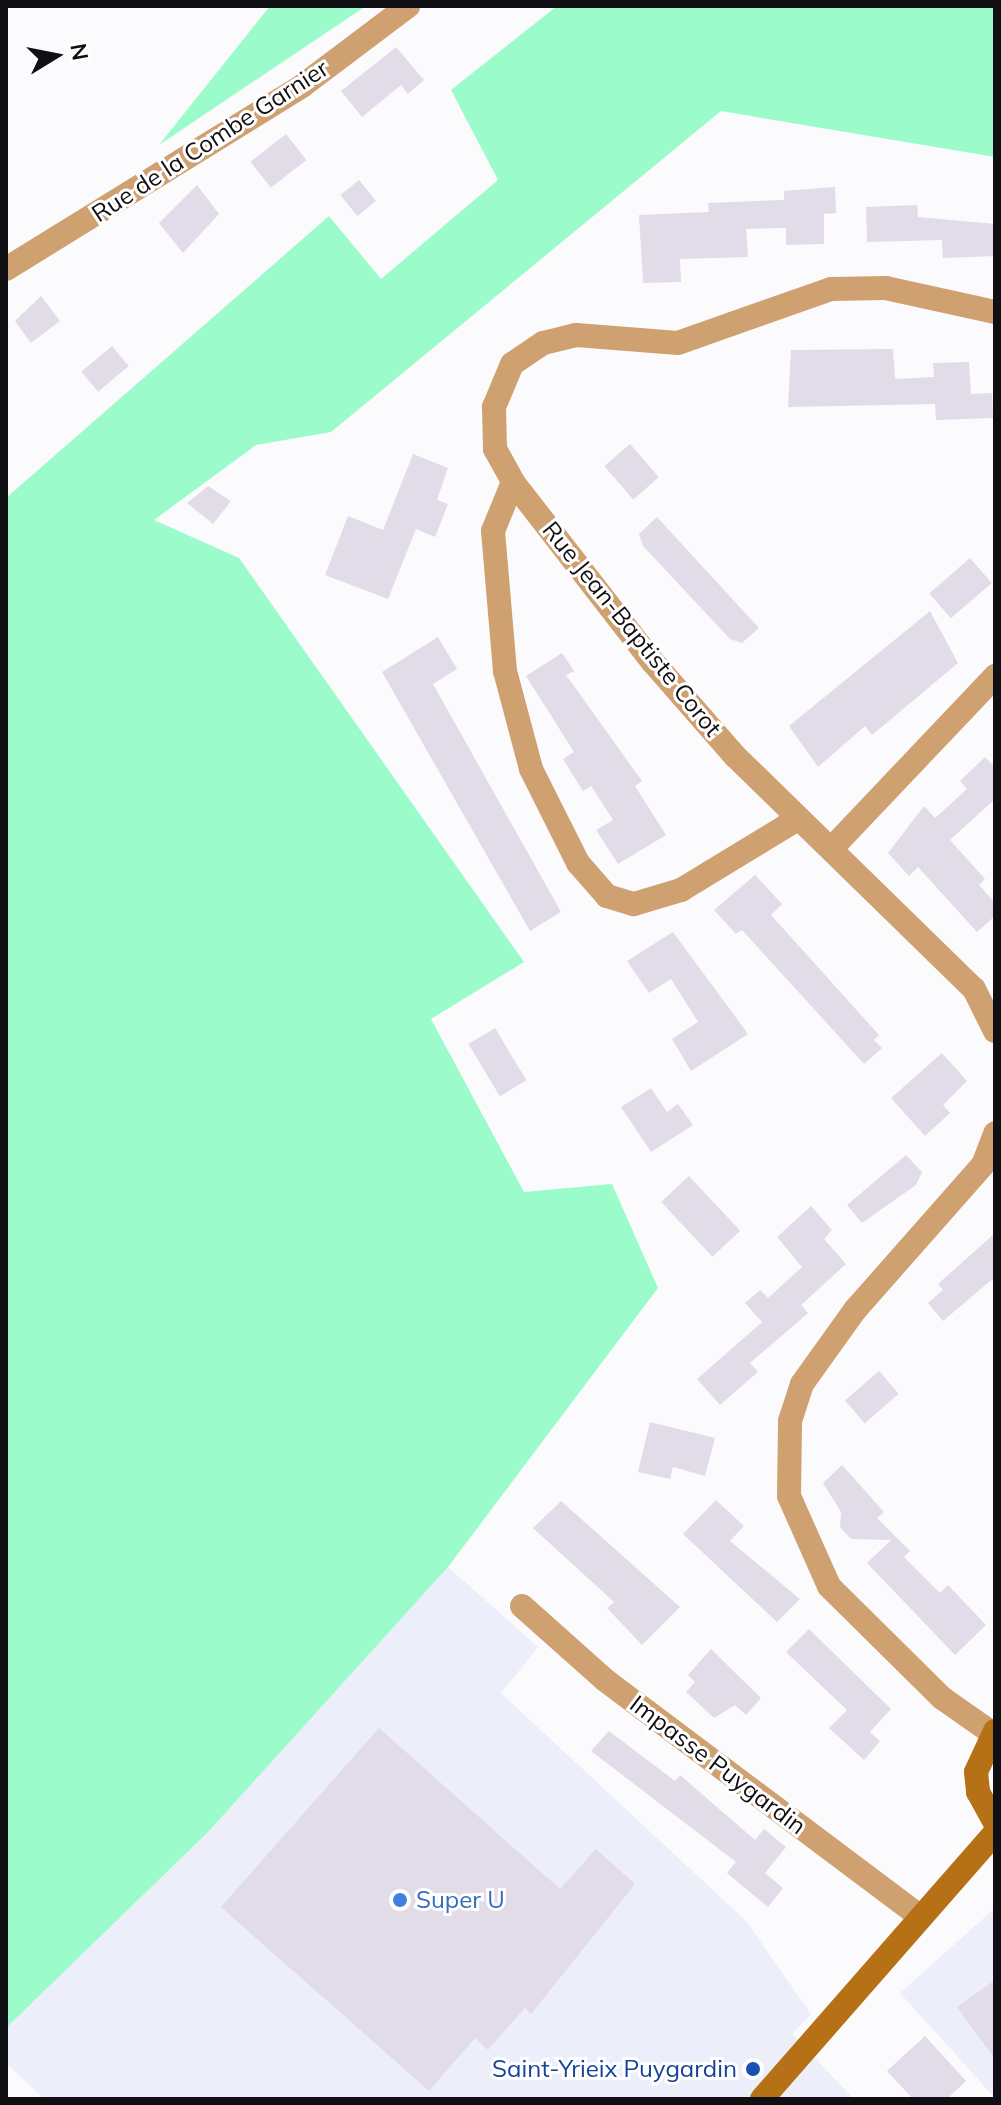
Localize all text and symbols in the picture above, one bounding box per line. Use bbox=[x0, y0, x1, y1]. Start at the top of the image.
north arrow bbox=[16, 16, 96, 96]
text: N bbox=[64, 41, 95, 62]
street label: Rue de la Combe Garnier bbox=[86, 54, 334, 228]
street label: Rue Jean-Baptiste Corot bbox=[537, 516, 727, 742]
street label: Impasse Puygardin bbox=[624, 1689, 812, 1841]
place label: Super U bbox=[416, 1886, 505, 1914]
marker: Super U bbox=[391, 1891, 409, 1909]
place label: Saint-Yrieix Puygardin bbox=[492, 2055, 737, 2083]
marker: Saint-Yrieix Puygardin bbox=[744, 2060, 762, 2078]

